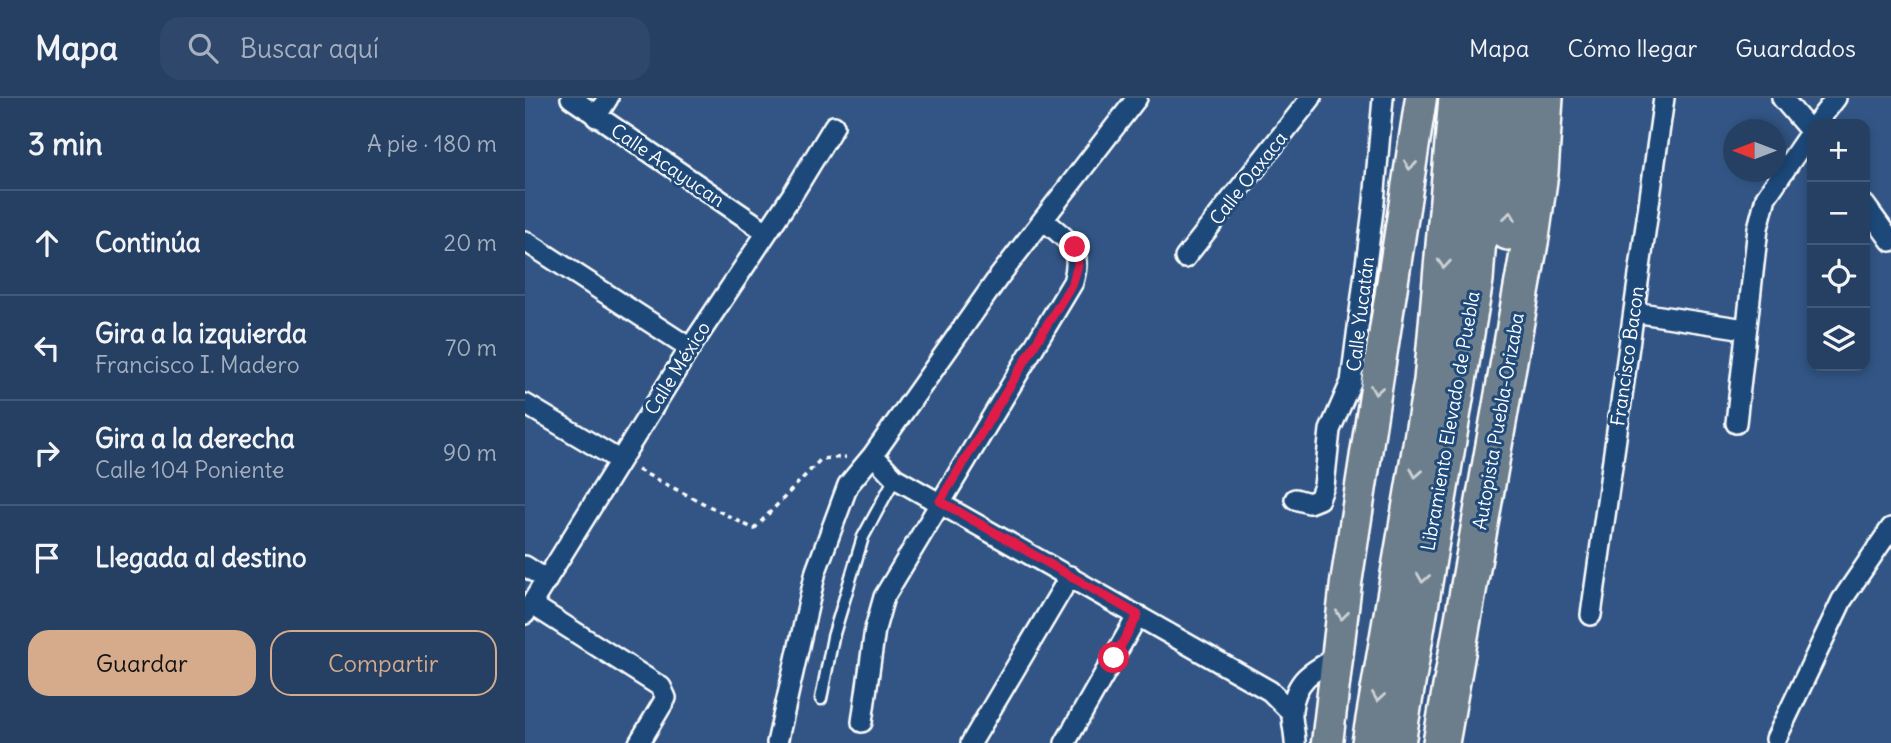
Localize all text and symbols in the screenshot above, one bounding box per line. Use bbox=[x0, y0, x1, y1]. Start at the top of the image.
search box bbox=[160, 17, 650, 80]
text: Mapa bbox=[35, 27, 118, 69]
icon: search bbox=[184, 29, 222, 67]
text: Buscar aquí bbox=[240, 32, 379, 65]
text: Mapa bbox=[1469, 33, 1529, 63]
text: Cómo llegar bbox=[1567, 33, 1697, 63]
text: Guardados bbox=[1735, 33, 1856, 63]
street label: Calle Acayucan bbox=[607, 118, 729, 212]
north arrow bbox=[1723, 119, 1786, 182]
map controls bbox=[1807, 119, 1870, 371]
button: + bbox=[1807, 119, 1870, 182]
text: 3 min bbox=[28, 125, 103, 163]
street label: Calle Oaxaca bbox=[1204, 126, 1292, 230]
text: A pie · 180 m bbox=[367, 129, 497, 158]
one-way arrow bbox=[1403, 160, 1418, 171]
button: − bbox=[1807, 182, 1870, 245]
one-way arrow bbox=[1503, 210, 1518, 222]
icon: ahead bbox=[28, 224, 66, 262]
text: Continúa bbox=[95, 226, 201, 259]
text: 20 m bbox=[444, 228, 497, 257]
route end bbox=[1059, 231, 1090, 262]
button: locate bbox=[1807, 245, 1870, 308]
street label: Calle Yucatán bbox=[1341, 255, 1379, 373]
one-way arrow bbox=[1437, 259, 1452, 270]
street label: Francisco Bacon bbox=[1605, 285, 1649, 427]
street label: Libramiento Elevado de Puebla bbox=[1415, 289, 1485, 553]
button: layers bbox=[1807, 308, 1870, 371]
street label: Autopista Puebla-Orizaba bbox=[1467, 311, 1529, 531]
text: Gira a la izquierda bbox=[95, 317, 307, 350]
street label: Calle México bbox=[639, 317, 715, 419]
icon: left bbox=[28, 329, 66, 367]
text: 70 m bbox=[445, 333, 497, 362]
text: Francisco I. Madero bbox=[95, 350, 300, 379]
one-way arrow bbox=[1369, 384, 1384, 396]
text: Gira a la derecha bbox=[95, 422, 295, 455]
icon: right bbox=[28, 434, 66, 472]
text: 90 m bbox=[443, 438, 497, 467]
text: Calle 104 Poniente bbox=[95, 455, 284, 484]
one-way arrow bbox=[1409, 467, 1424, 478]
icon: arrive bbox=[28, 539, 66, 577]
text: Llegada al destino bbox=[95, 541, 307, 574]
one-way arrow bbox=[1416, 572, 1431, 584]
one-way arrow bbox=[1334, 609, 1349, 621]
button: Guardar bbox=[28, 630, 256, 696]
button: Compartir bbox=[270, 630, 497, 696]
route start bbox=[1098, 642, 1129, 673]
one-way arrow bbox=[1371, 691, 1386, 703]

